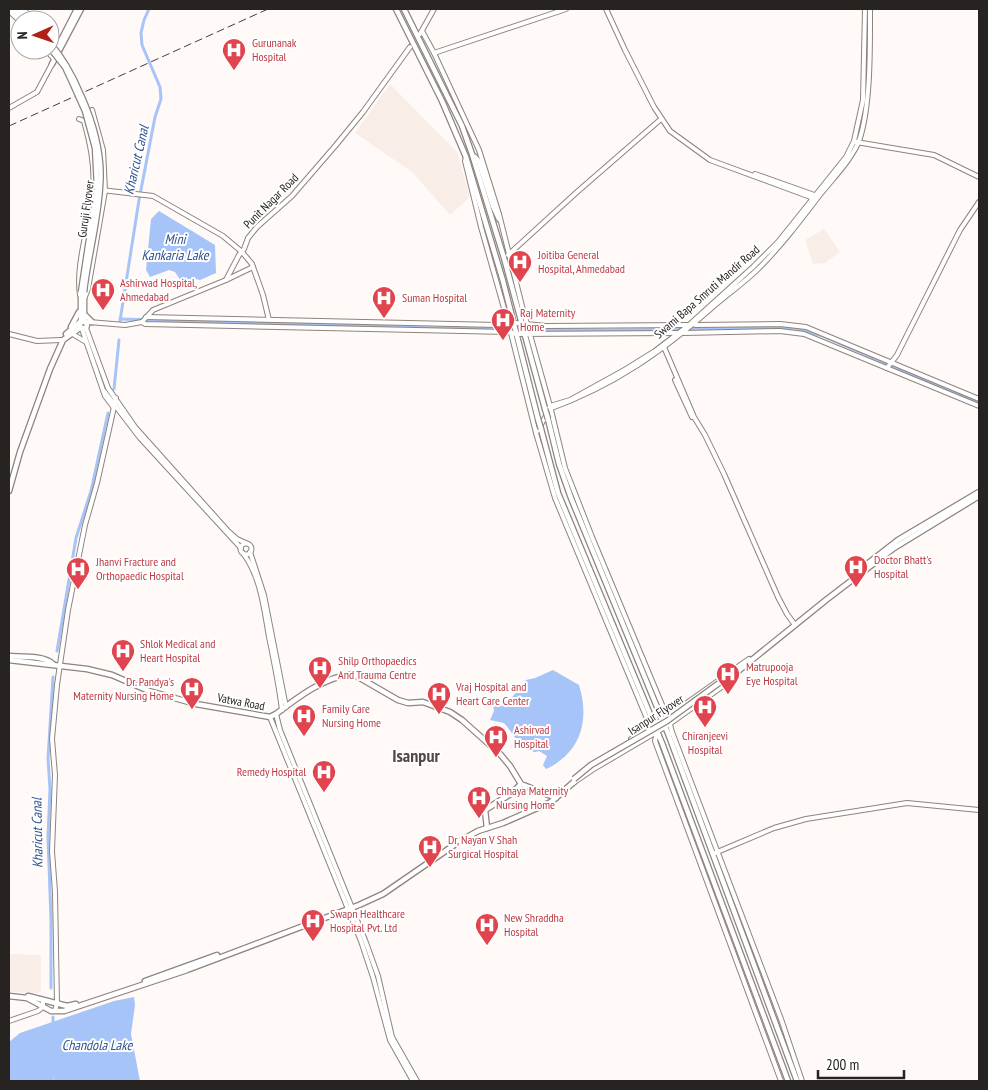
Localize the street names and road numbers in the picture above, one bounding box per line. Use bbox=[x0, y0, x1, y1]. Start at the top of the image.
street label: Punit Nagar Road bbox=[240, 170, 301, 231]
street label: Guruji Flyover bbox=[74, 179, 97, 238]
street label: Swami Bapa Smruti Mandir Road bbox=[651, 242, 762, 341]
street label: Vatwa Road bbox=[215, 689, 266, 713]
street label: Isanpur Flyover bbox=[625, 691, 687, 738]

